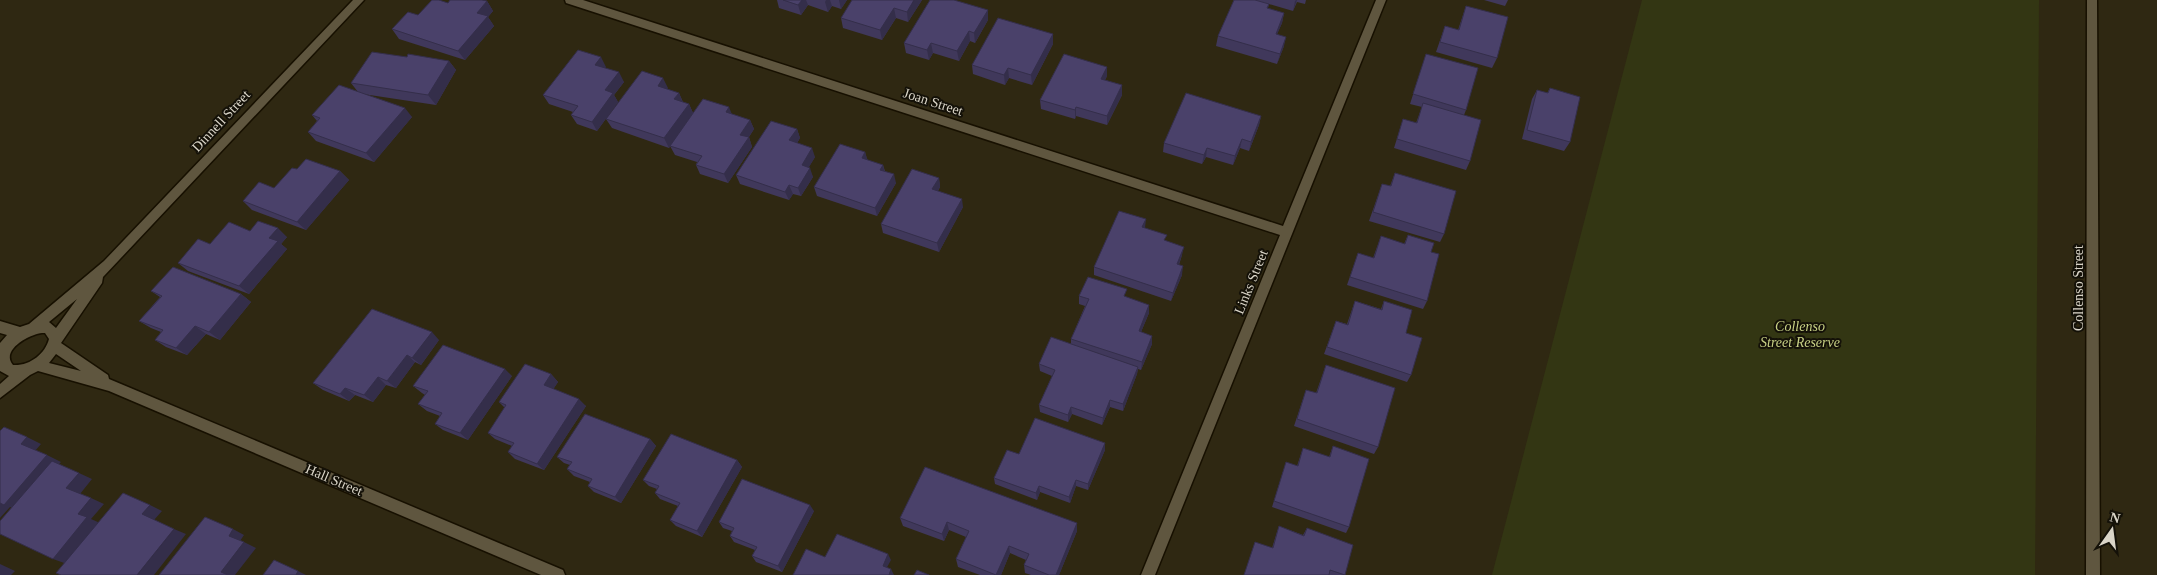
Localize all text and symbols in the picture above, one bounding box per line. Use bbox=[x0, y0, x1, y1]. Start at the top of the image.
street label: Joan Street bbox=[901, 85, 965, 119]
street label: Dinnell Street bbox=[189, 87, 253, 155]
street label: Collenso Street bbox=[2071, 245, 2086, 331]
street label: Links Street bbox=[1231, 248, 1271, 316]
park label: Collenso Street Reserve bbox=[1760, 319, 1840, 350]
street label: Hall Street bbox=[303, 461, 365, 499]
north arrow bbox=[2087, 505, 2137, 555]
text: N bbox=[2108, 509, 2122, 526]

